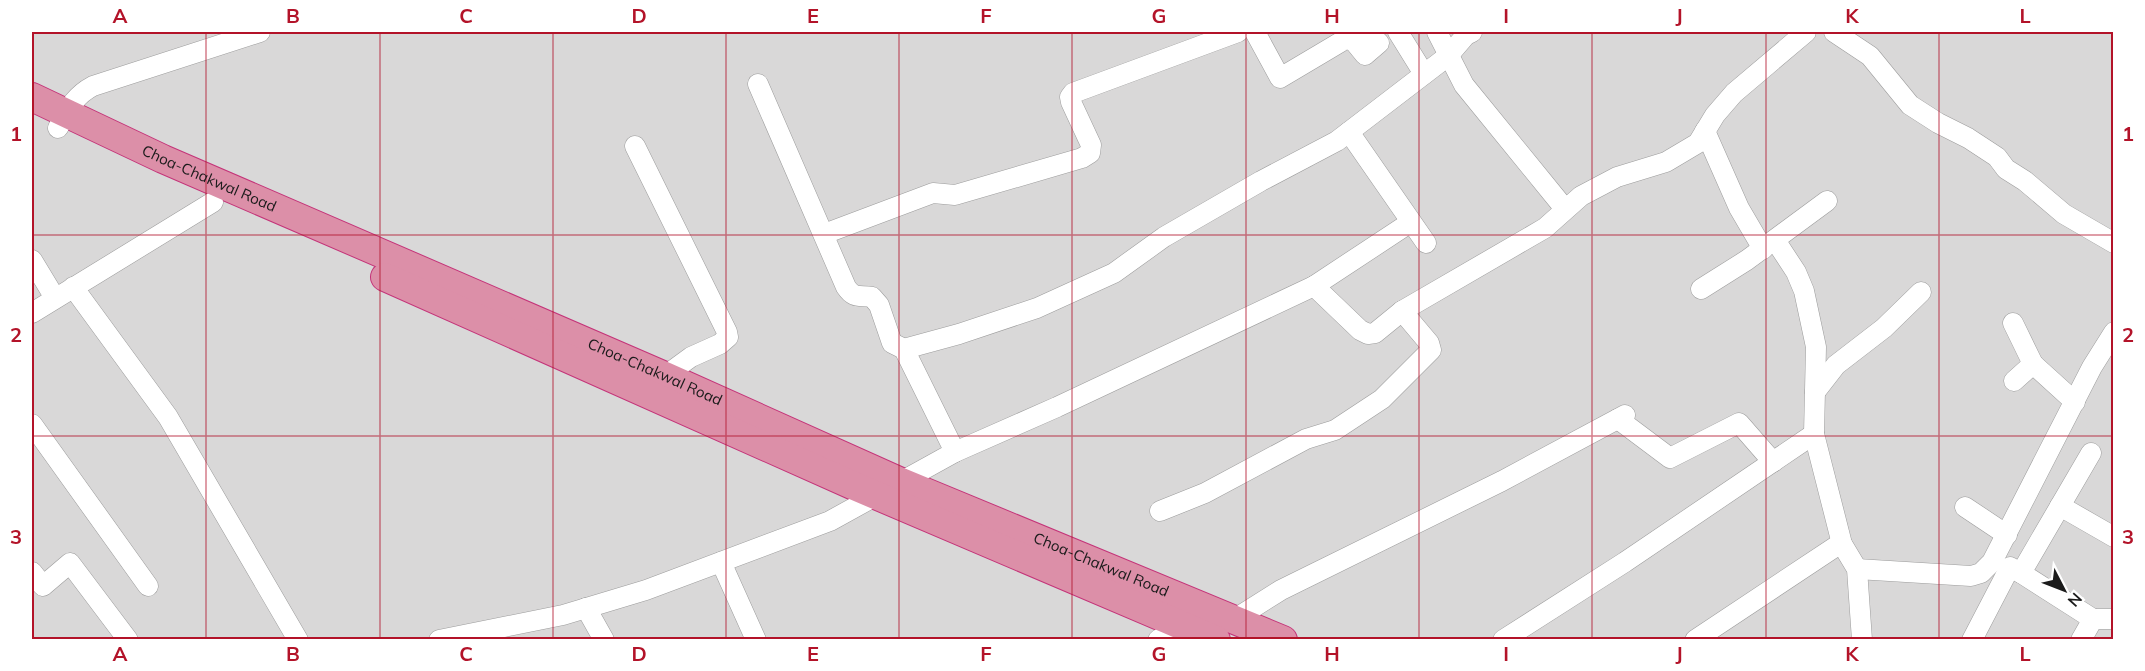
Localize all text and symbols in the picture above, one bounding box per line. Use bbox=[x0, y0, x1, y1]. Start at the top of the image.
text: A bbox=[113, 3, 128, 28]
text: B bbox=[286, 3, 300, 28]
text: C bbox=[459, 3, 473, 28]
text: D bbox=[631, 3, 647, 28]
text: E bbox=[807, 3, 819, 28]
text: F bbox=[980, 3, 992, 28]
text: G bbox=[1152, 3, 1166, 28]
text: H bbox=[1324, 3, 1340, 28]
text: I bbox=[1503, 3, 1509, 28]
text: J bbox=[1675, 3, 1683, 28]
text: K bbox=[1845, 3, 1859, 28]
text: L bbox=[2019, 3, 2031, 28]
text: 1 bbox=[10, 121, 22, 146]
text: 1 bbox=[2122, 121, 2134, 146]
street label: Choa-Chakwal Road bbox=[139, 140, 279, 216]
text: 2 bbox=[10, 322, 22, 347]
text: 2 bbox=[2122, 322, 2134, 347]
street label: Choa-Chakwal Road bbox=[585, 334, 725, 409]
text: 3 bbox=[10, 524, 22, 549]
text: 3 bbox=[2122, 524, 2134, 549]
street label: Choa-Chakwal Road bbox=[1031, 528, 1172, 601]
north arrow bbox=[2034, 560, 2094, 620]
text: N bbox=[2064, 589, 2087, 611]
text: A bbox=[113, 641, 128, 666]
text: B bbox=[286, 641, 300, 666]
text: C bbox=[459, 641, 473, 666]
text: D bbox=[631, 641, 647, 666]
text: E bbox=[807, 641, 819, 666]
text: F bbox=[980, 641, 992, 666]
text: G bbox=[1152, 641, 1166, 666]
text: H bbox=[1324, 641, 1340, 666]
text: I bbox=[1503, 641, 1509, 666]
text: J bbox=[1675, 641, 1683, 666]
text: K bbox=[1845, 641, 1859, 666]
text: L bbox=[2019, 641, 2031, 666]

